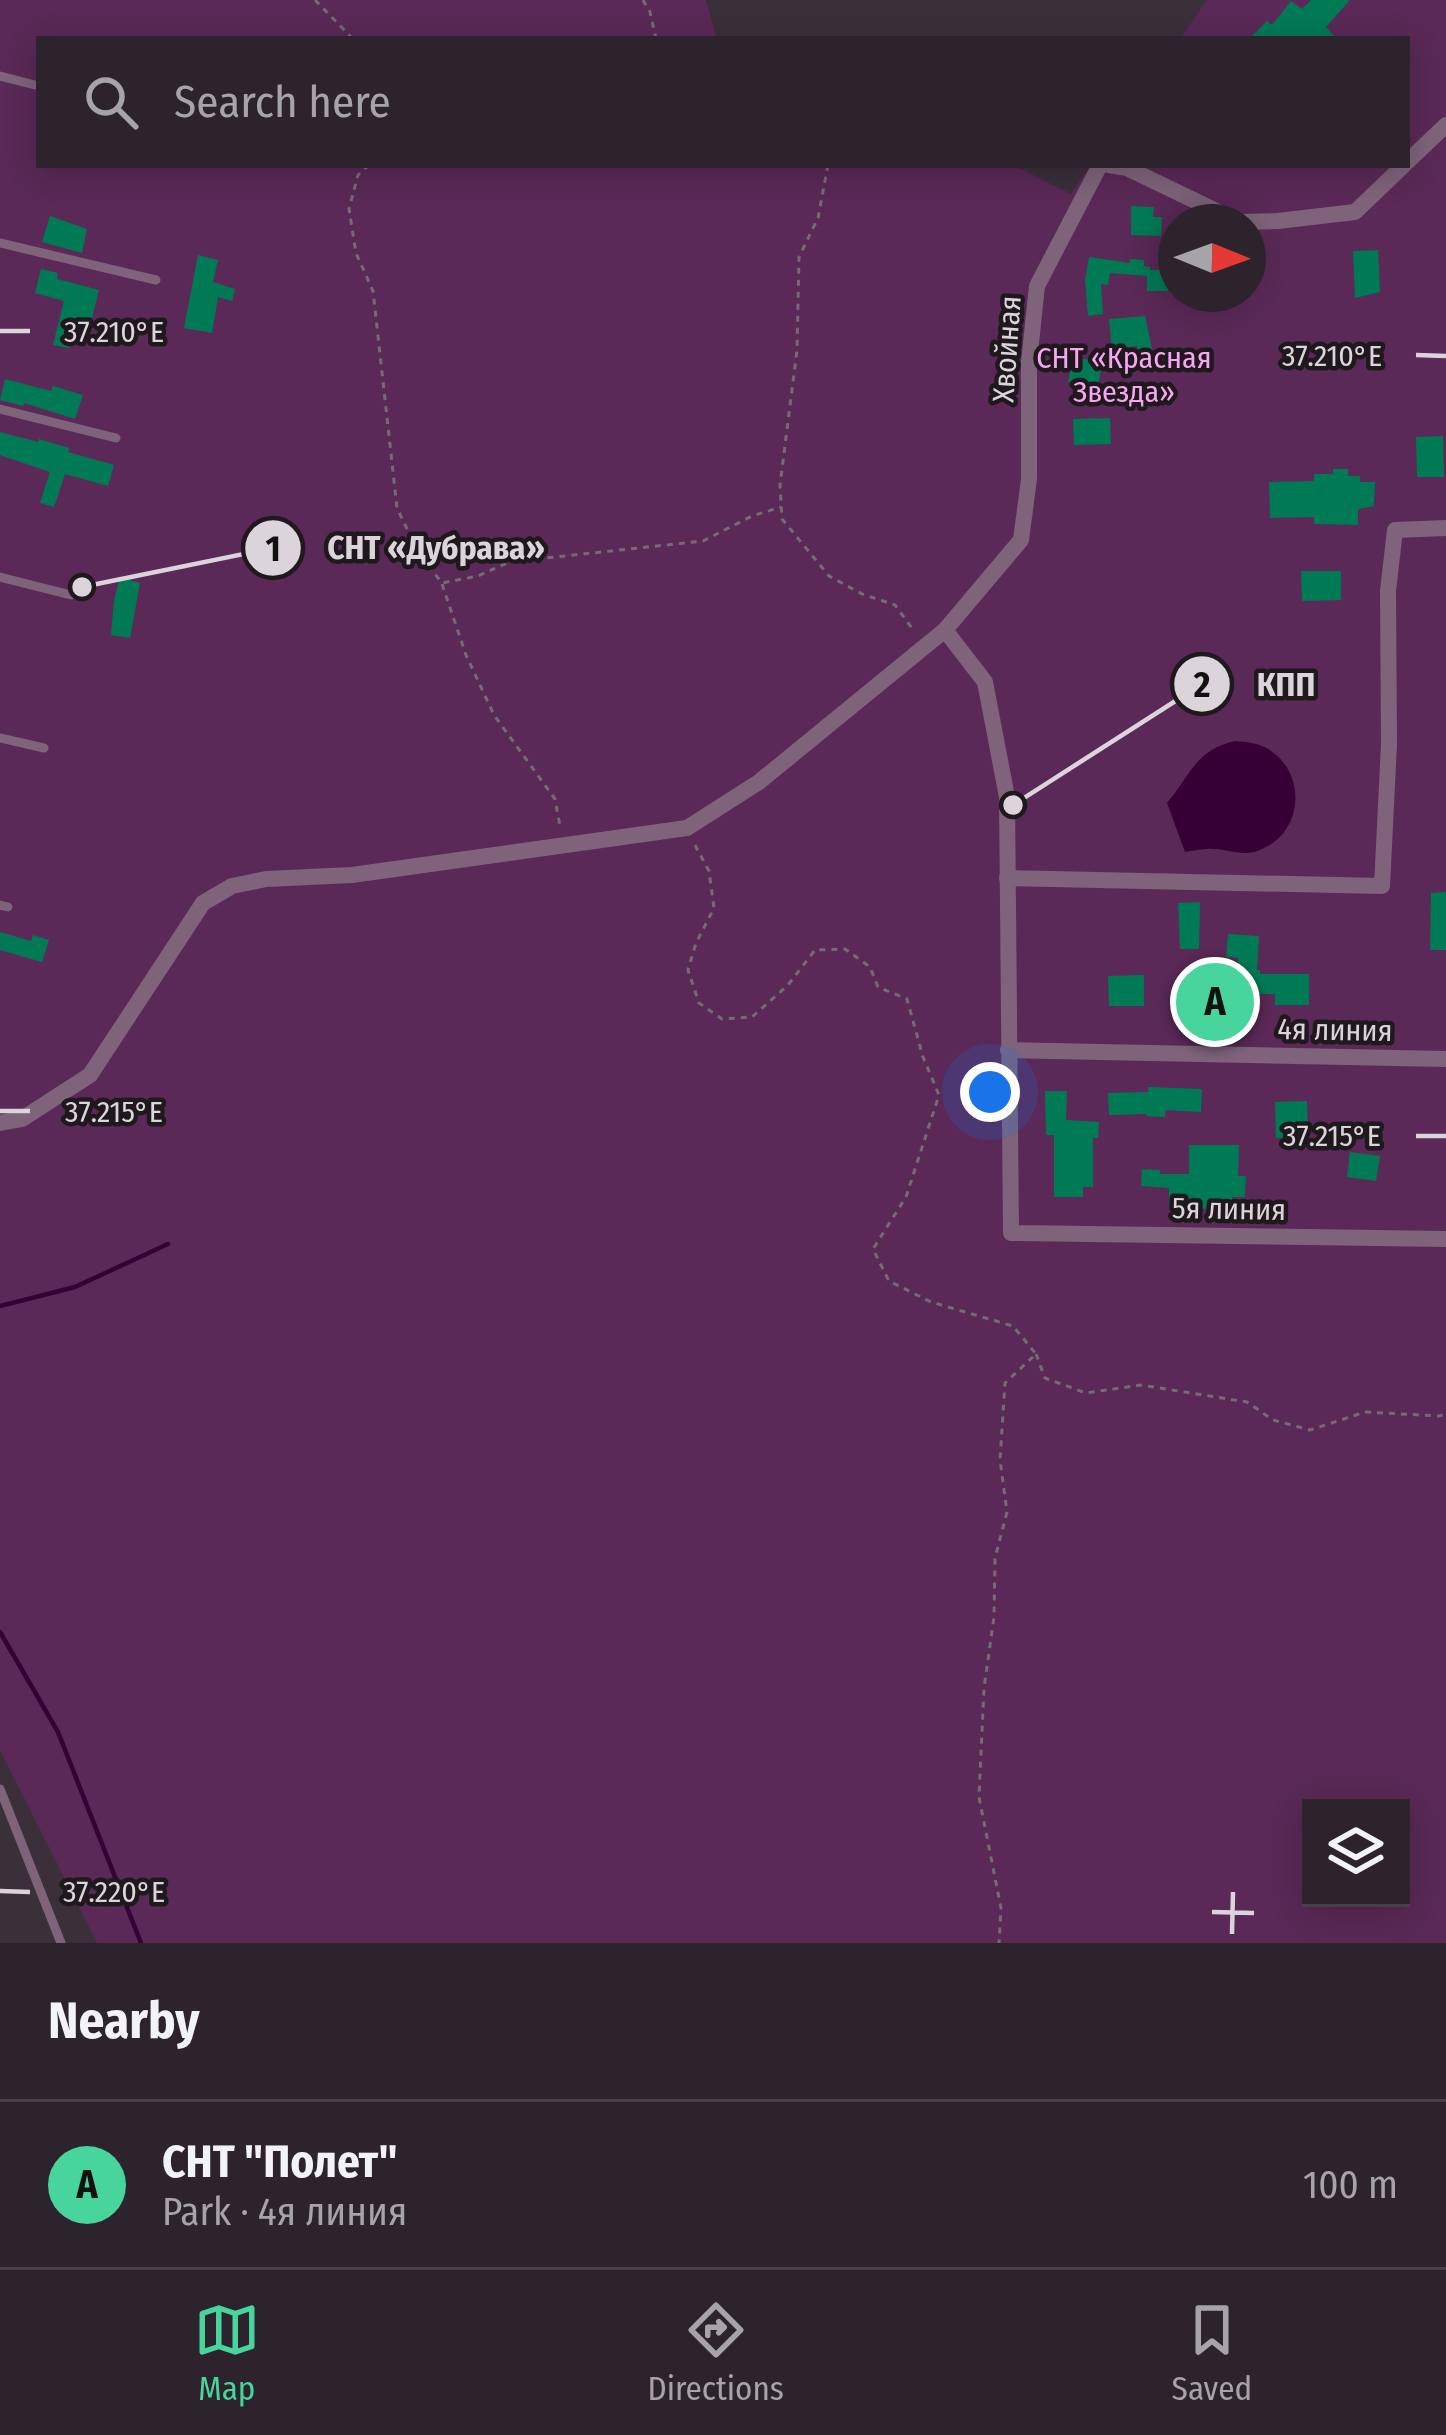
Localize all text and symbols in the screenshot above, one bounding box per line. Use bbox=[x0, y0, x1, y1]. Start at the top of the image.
search box bbox=[36, 36, 1410, 168]
icon: search bbox=[78, 69, 144, 135]
text: Search here bbox=[174, 75, 391, 129]
north arrow bbox=[1158, 204, 1266, 312]
street label: Хвойная bbox=[985, 294, 1029, 404]
text: 37.210°E bbox=[64, 314, 164, 350]
text: 37.210°E bbox=[1282, 338, 1382, 374]
park label: СНТ «Красная Звезда» bbox=[1036, 340, 1212, 410]
callout: СНТ «Дубрава» bbox=[243, 513, 569, 582]
text: 1 bbox=[265, 527, 281, 571]
text: СНТ «Дубрава» bbox=[327, 528, 545, 568]
callout: КПП bbox=[1172, 649, 1339, 718]
text: 2 bbox=[1193, 663, 1210, 707]
text: КПП bbox=[1257, 665, 1315, 705]
pin: A bbox=[1176, 957, 1254, 1047]
street label: 4я линия bbox=[1277, 1011, 1393, 1049]
your location bbox=[960, 1062, 1020, 1122]
text: 37.215°E bbox=[65, 1094, 163, 1130]
text: 37.215°E bbox=[1283, 1118, 1381, 1154]
street label: 5я линия bbox=[1172, 1190, 1286, 1228]
map controls bbox=[1302, 1799, 1410, 1907]
button: layers bbox=[1302, 1799, 1410, 1907]
text: 37.220°E bbox=[63, 1874, 165, 1910]
text: Nearby bbox=[48, 1990, 200, 2052]
text: СНТ "Полет" bbox=[162, 2135, 398, 2189]
text: A bbox=[76, 2162, 98, 2208]
text: 100 m bbox=[1303, 2162, 1398, 2208]
text: Park · 4я линия bbox=[162, 2189, 407, 2235]
tab: Map bbox=[194, 2297, 260, 2409]
tab: Directions bbox=[647, 2297, 784, 2409]
tab: Saved bbox=[1172, 2297, 1252, 2409]

